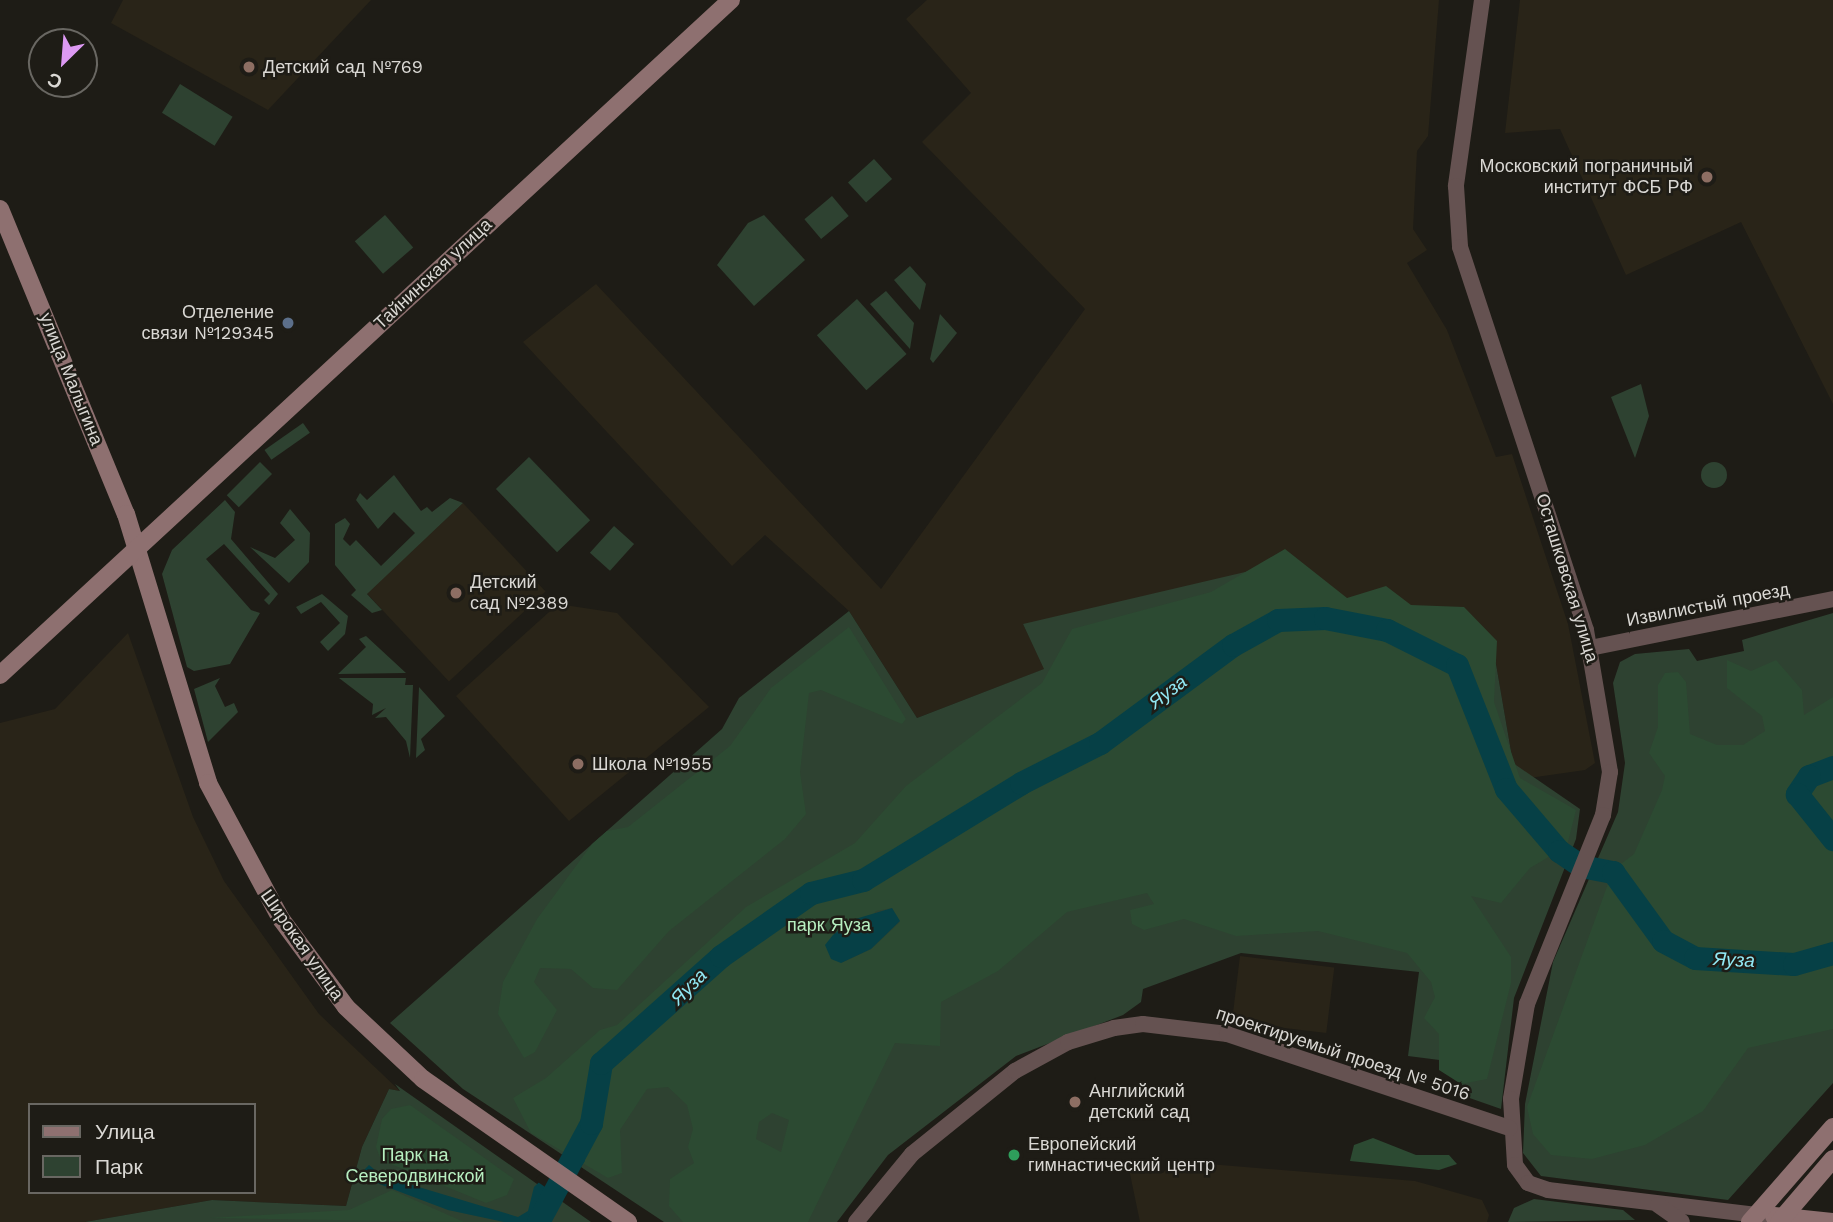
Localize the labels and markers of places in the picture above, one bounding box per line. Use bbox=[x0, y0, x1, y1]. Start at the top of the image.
place label: Детский сад №769 bbox=[263, 56, 423, 78]
marker: Детский сад №769 bbox=[241, 59, 257, 75]
place label: Московский пограничный институт ФСБ РФ bbox=[1480, 156, 1693, 198]
marker: Московский пограничный институт ФСБ РФ bbox=[1699, 169, 1715, 185]
place label: Отделение связи №129345 bbox=[142, 302, 274, 344]
marker: Отделение связи №129345 bbox=[280, 315, 296, 331]
place label: Детский сад №2389 bbox=[470, 572, 569, 614]
marker: Детский сад №2389 bbox=[448, 585, 464, 601]
place label: Школа №1955 bbox=[592, 753, 712, 775]
marker: Школа №1955 bbox=[570, 756, 586, 772]
place label: Английский детский сад bbox=[1089, 1081, 1190, 1124]
marker: Английский детский сад bbox=[1067, 1094, 1083, 1110]
place label: Европейский гимнастический центр bbox=[1028, 1134, 1215, 1176]
marker: Европейский гимнастический центр bbox=[1006, 1147, 1022, 1163]

